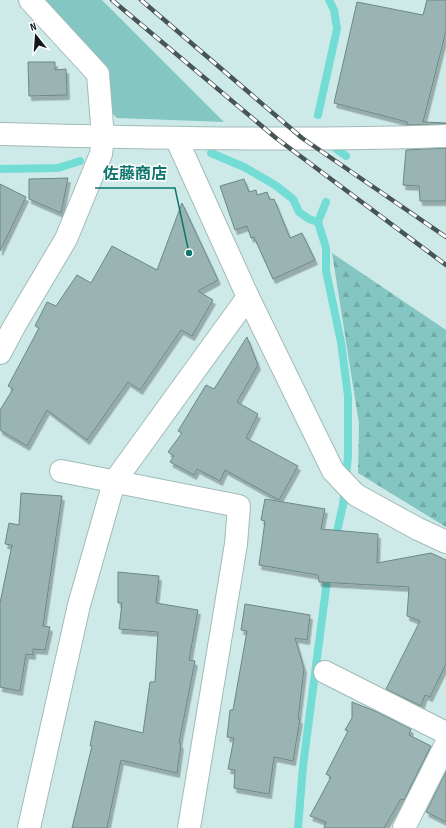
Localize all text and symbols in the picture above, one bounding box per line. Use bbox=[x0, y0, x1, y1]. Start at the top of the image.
north arrow bbox=[16, 16, 56, 56]
text: N bbox=[29, 20, 38, 34]
callout: 佐藤商店 bbox=[95, 160, 175, 188]
text: 佐藤商店 bbox=[102, 165, 167, 184]

